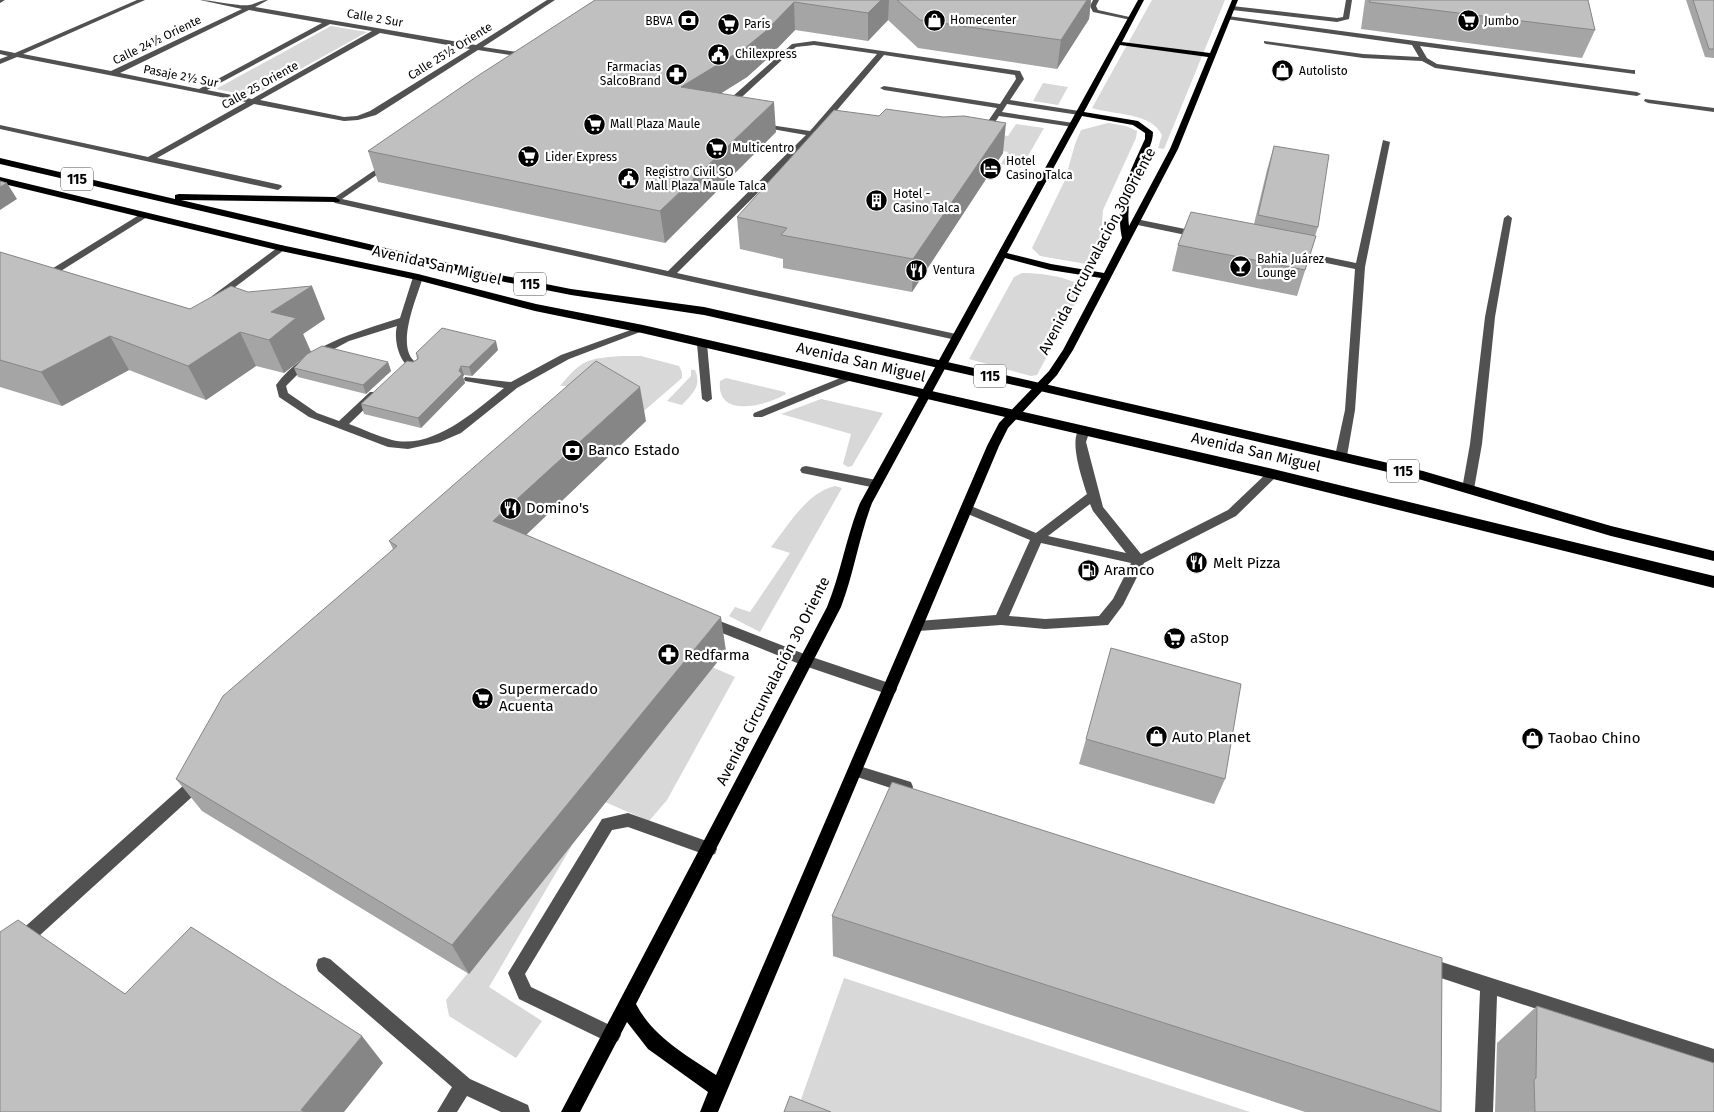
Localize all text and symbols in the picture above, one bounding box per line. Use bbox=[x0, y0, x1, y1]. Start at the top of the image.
street label: Calle 2 Sur bbox=[346, 6, 405, 30]
shop icon: Homecenter bbox=[922, 8, 946, 32]
bank icon: BBVA bbox=[677, 9, 701, 33]
supermarket icon: Jumbo bbox=[1456, 9, 1480, 33]
supermarket icon: París bbox=[716, 12, 740, 36]
street label: Calle 24½ Oriente bbox=[110, 13, 204, 67]
place label: Homecenter bbox=[950, 13, 1017, 27]
place label: BBVA bbox=[645, 14, 673, 28]
place label: Jumbo bbox=[1484, 14, 1519, 28]
place label: París bbox=[744, 17, 771, 31]
street label: Calle 25½ Oriente bbox=[405, 19, 495, 83]
public building icon: Chilexpress bbox=[707, 42, 731, 66]
place label: Chilexpress bbox=[735, 47, 797, 61]
street label: Calle 25 Oriente bbox=[219, 58, 301, 112]
shop icon: Autolisto bbox=[1271, 59, 1295, 83]
place label: Farmacias SalcoBrand bbox=[600, 60, 661, 88]
street label: Pasaje 2½ Sur bbox=[142, 62, 220, 90]
pharmacy icon: Farmacias SalcoBrand bbox=[665, 62, 689, 86]
place label: Autolisto bbox=[1299, 64, 1348, 78]
supermarket icon: Mall Plaza Maule bbox=[582, 112, 606, 136]
place label: Mall Plaza Maule bbox=[610, 117, 700, 131]
supermarket icon: Multicentro bbox=[704, 136, 728, 160]
place label: Multicentro bbox=[732, 141, 794, 155]
street label: Avenida Circunvalación 30 Oriente bbox=[1035, 144, 1159, 358]
supermarket icon: Lider Express bbox=[517, 145, 541, 169]
place label: Lider Express bbox=[545, 150, 618, 164]
place label: Hotel Casino Talca bbox=[1006, 154, 1073, 182]
hotel icon: Hotel Casino Talca bbox=[978, 156, 1002, 180]
place label: Registro Civil SO Mall Plaza Maule Talca bbox=[645, 165, 766, 193]
public building icon: Registro Civil SO Mall Plaza Maule Talca bbox=[617, 167, 641, 191]
road number: 115 bbox=[61, 168, 93, 190]
place label: Hotel - Casino Talca bbox=[893, 187, 960, 215]
building icon: Hotel - Casino Talca bbox=[865, 189, 889, 213]
street label: Avenida San Miguel bbox=[371, 241, 504, 289]
place label: Bahia Juárez Lounge bbox=[1257, 252, 1324, 280]
bar icon: Bahia Juárez Lounge bbox=[1229, 254, 1253, 278]
restaurant icon: Ventura bbox=[905, 258, 929, 282]
place label: Ventura bbox=[933, 263, 975, 277]
road number: 115 bbox=[514, 272, 546, 296]
street label: Avenida San Miguel bbox=[795, 338, 928, 386]
road number: 115 bbox=[974, 364, 1006, 388]
street label: Avenida San Miguel bbox=[1190, 428, 1323, 476]
bank icon: Banco Estado bbox=[560, 438, 584, 462]
place label: Banco Estado bbox=[588, 441, 680, 459]
road number: 115 bbox=[1387, 460, 1419, 482]
restaurant icon: Domino's bbox=[498, 496, 522, 520]
place label: Domino's bbox=[526, 499, 589, 517]
restaurant icon: Melt Pizza bbox=[1185, 551, 1209, 575]
place label: Melt Pizza bbox=[1213, 554, 1281, 572]
fuel station icon: Aramco bbox=[1076, 558, 1100, 582]
place label: Aramco bbox=[1104, 561, 1155, 579]
street label: Avenida Circunvalación 30 Oriente bbox=[712, 574, 834, 788]
supermarket icon: aStop bbox=[1162, 626, 1186, 650]
place label: aStop bbox=[1190, 629, 1229, 647]
pharmacy icon: Redfarma bbox=[656, 643, 680, 667]
place label: Redfarma bbox=[684, 646, 750, 664]
place label: Supermercado Acuenta bbox=[499, 680, 598, 715]
supermarket icon: Supermercado Acuenta bbox=[471, 686, 495, 710]
shop icon: Auto Planet bbox=[1144, 725, 1168, 749]
shop icon: Taobao Chino bbox=[1520, 726, 1544, 750]
place label: Auto Planet bbox=[1172, 728, 1251, 746]
place label: Taobao Chino bbox=[1548, 729, 1640, 747]

